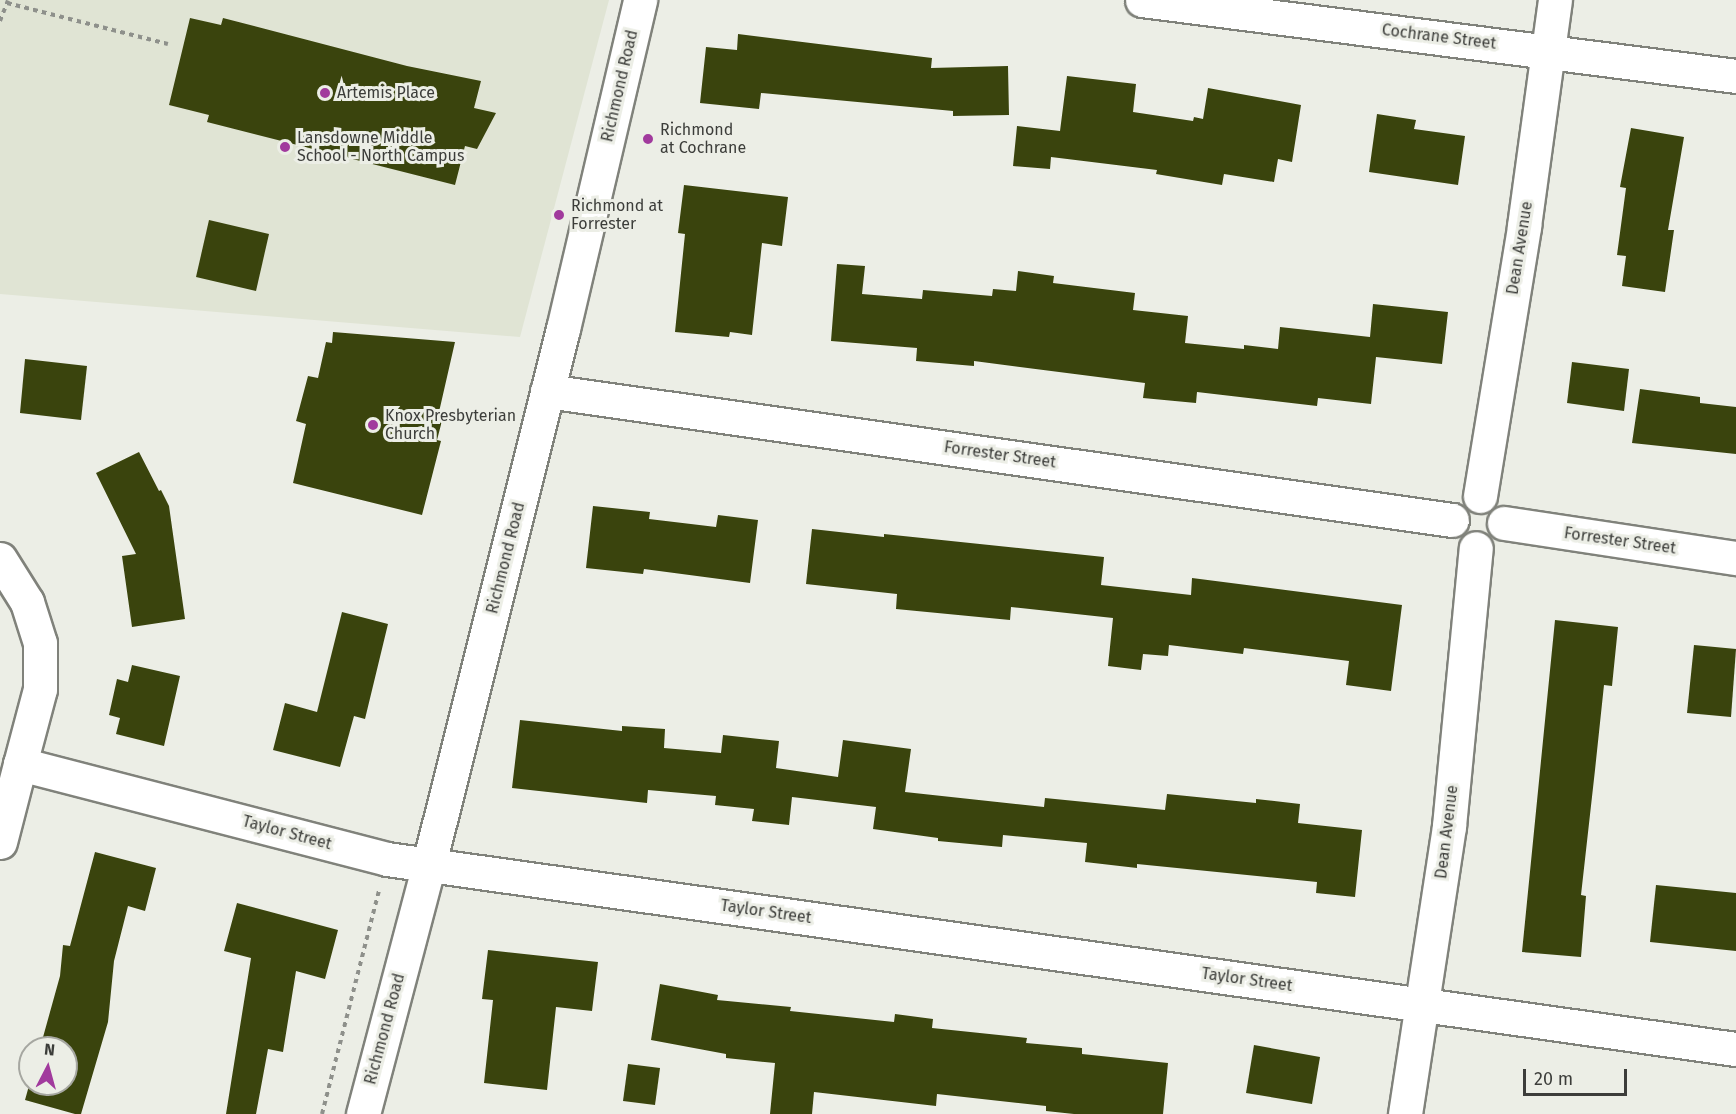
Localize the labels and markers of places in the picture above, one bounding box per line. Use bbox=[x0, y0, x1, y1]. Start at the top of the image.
place label: Artemis Place bbox=[337, 83, 435, 103]
marker: Artemis Place bbox=[318, 86, 332, 100]
place label: Richmond at Cochrane bbox=[660, 120, 746, 158]
place label: Lansdowne Middle School - North Campus bbox=[297, 128, 464, 166]
marker: Richmond at Cochrane bbox=[641, 132, 655, 146]
marker: Lansdowne Middle School - North Campus bbox=[278, 140, 292, 154]
place label: Richmond at Forrester bbox=[571, 196, 663, 234]
marker: Richmond at Forrester bbox=[552, 208, 566, 222]
place label: Knox Presbyterian Church bbox=[385, 406, 516, 444]
marker: Knox Presbyterian Church bbox=[366, 418, 380, 432]

